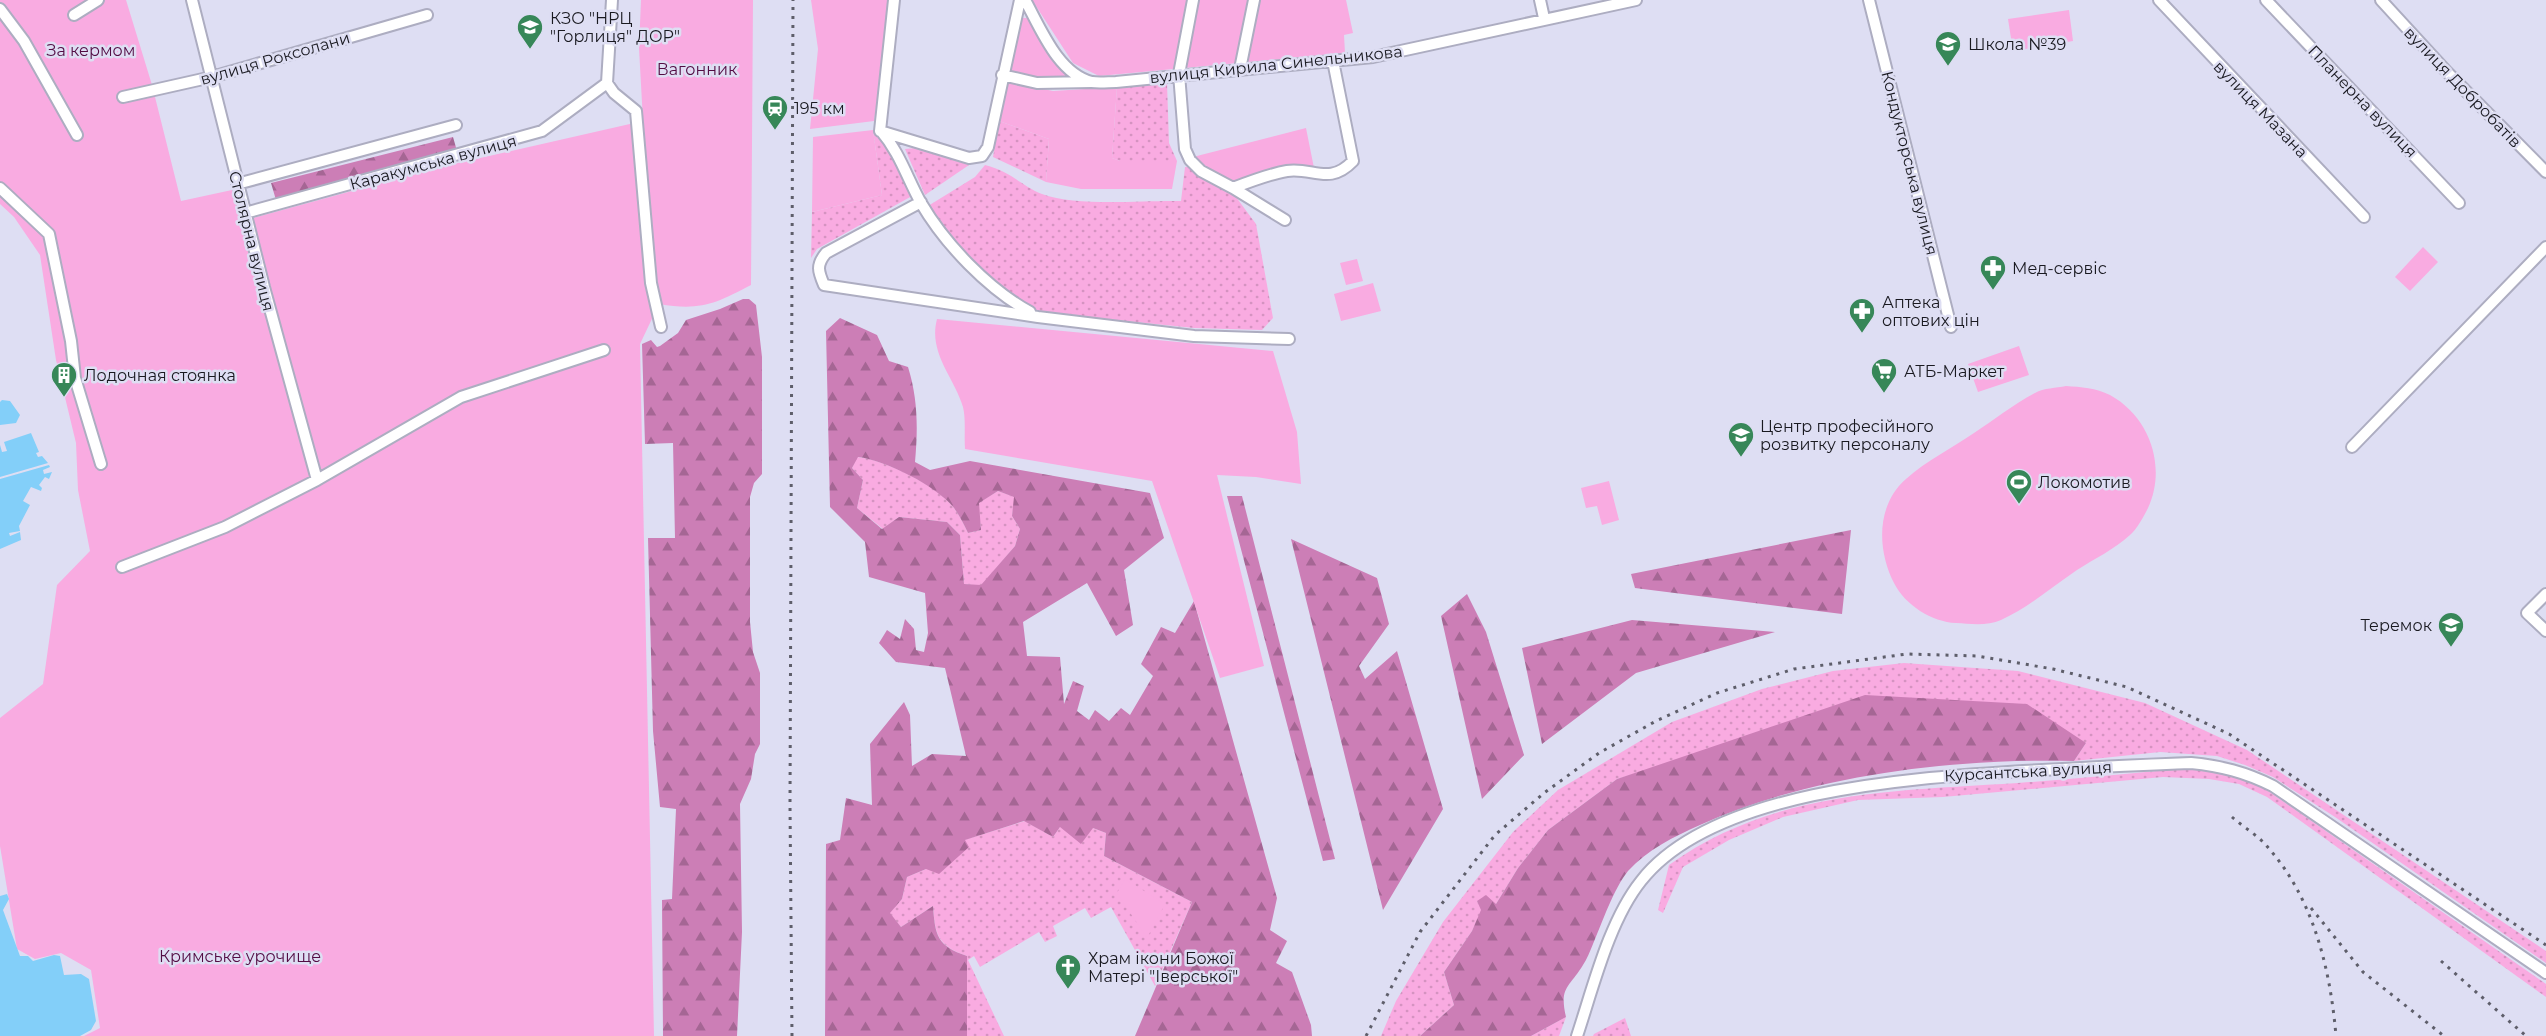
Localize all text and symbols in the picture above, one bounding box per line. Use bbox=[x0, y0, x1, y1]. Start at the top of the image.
place label: КЗО "НРЦ "Горлиця" ДОР" bbox=[550, 9, 680, 46]
school or university icon: КЗО "НРЦ "Горлиця" ДОР" bbox=[515, 12, 545, 50]
street label: вулиця Добробатів bbox=[2400, 23, 2525, 152]
street label: вулиця Роксолани bbox=[198, 28, 352, 89]
school or university icon: Школа №39 bbox=[1933, 29, 1963, 67]
place label: Школа №39 bbox=[1968, 35, 2066, 54]
park label: За кермом bbox=[47, 41, 135, 60]
street label: Планерна вулиця bbox=[2304, 41, 2421, 161]
street label: вулиця Кирила Синельникова bbox=[1149, 42, 1403, 87]
street label: вулиця Мазана bbox=[2210, 57, 2312, 162]
park label: Вагонник bbox=[657, 60, 738, 79]
street label: Кондукторська вулиця bbox=[1877, 69, 1942, 257]
station icon: 195 км bbox=[760, 93, 790, 131]
place label: 195 км bbox=[794, 99, 845, 118]
street label: Каракумська вулиця bbox=[348, 131, 519, 194]
street label: Столярна вулиця bbox=[225, 169, 278, 313]
pharmacy icon: Мед-сервіс bbox=[1978, 253, 2008, 291]
place label: Мед-сервіс bbox=[2012, 259, 2107, 278]
place label: Аптека оптових цін bbox=[1882, 293, 1980, 330]
pharmacy icon: Аптека оптових цін bbox=[1847, 296, 1877, 334]
supermarket icon: АТБ-Маркет bbox=[1869, 356, 1899, 394]
building icon: Лодочная стоянка bbox=[49, 360, 79, 398]
place label: АТБ-Маркет bbox=[1904, 362, 2005, 381]
place label: Лодочная стоянка bbox=[84, 366, 236, 385]
place label: Центр професійного розвитку персоналу bbox=[1760, 417, 1934, 454]
school or university icon: Центр професійного розвитку персоналу bbox=[1726, 420, 1756, 458]
sports icon: Локомотив bbox=[2004, 467, 2034, 505]
place label: Локомотив bbox=[2038, 473, 2131, 492]
school or university icon: Теремок bbox=[2436, 610, 2466, 648]
place label: Теремок bbox=[2361, 616, 2433, 635]
street label: Курсантська вулиця bbox=[1944, 758, 2112, 785]
park label: Кримське урочище bbox=[159, 947, 321, 966]
place label: Храм ікони Божої Матері "Іверської" bbox=[1088, 949, 1238, 986]
church icon: Храм ікони Божої Матері "Іверської" bbox=[1053, 952, 1083, 990]

